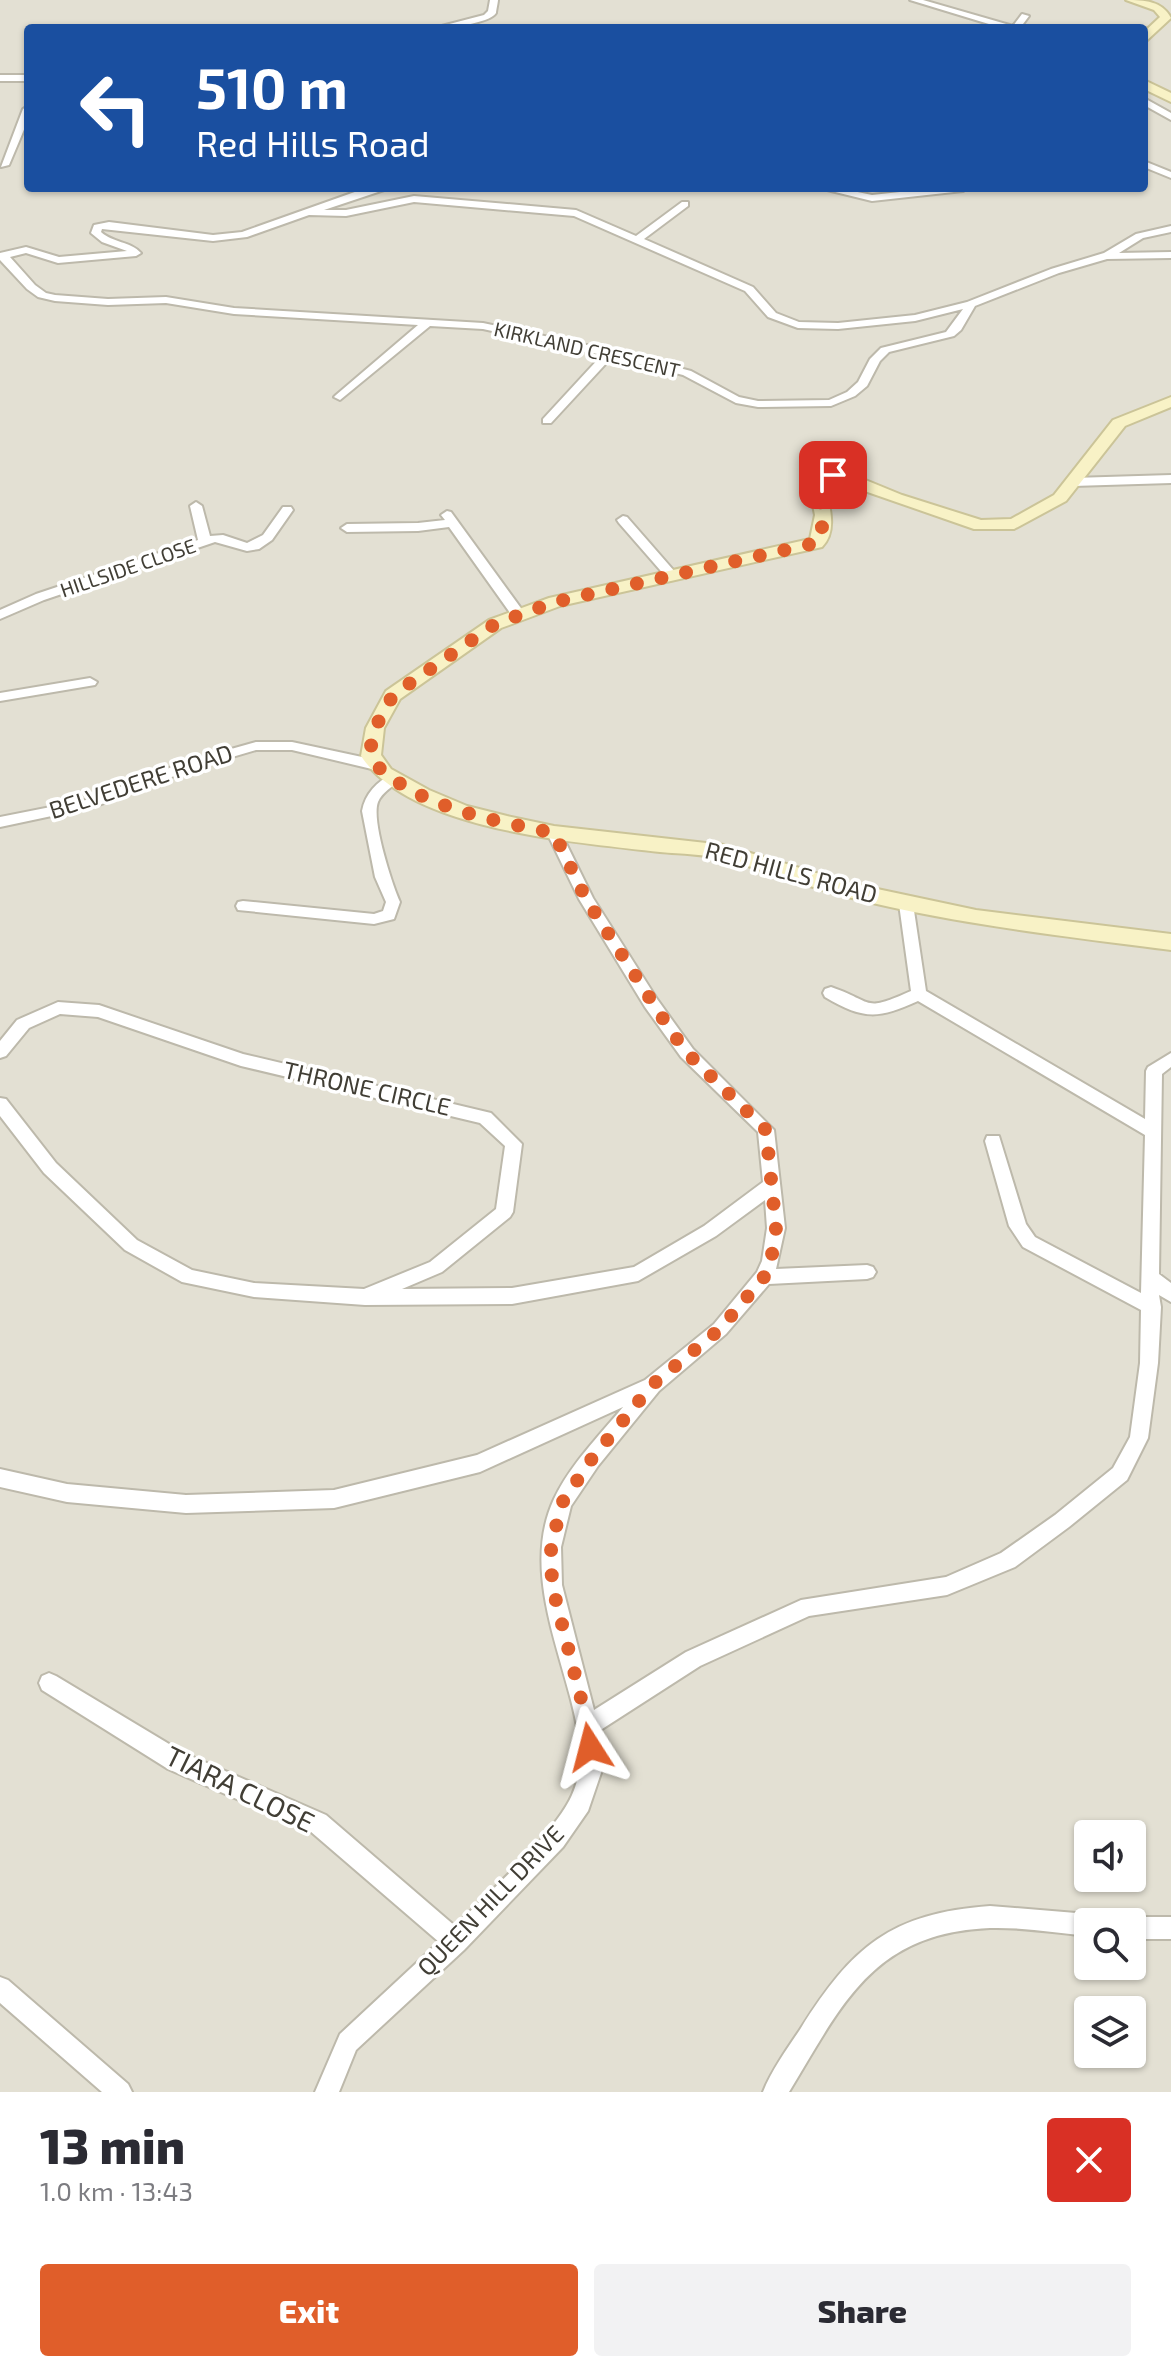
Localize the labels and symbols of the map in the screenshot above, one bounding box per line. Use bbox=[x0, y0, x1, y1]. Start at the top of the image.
street label: KIRKLAND CRESCENT bbox=[492, 316, 683, 382]
pin bbox=[799, 441, 867, 509]
street label: HILLSIDE CLOSE bbox=[57, 533, 199, 601]
street label: BELVEDERE ROAD bbox=[45, 737, 236, 824]
street label: RED HILLS ROAD bbox=[702, 835, 881, 908]
street label: THRONE CIRCLE bbox=[281, 1054, 454, 1121]
position arrow bbox=[548, 1705, 632, 1789]
street label: TIARA CLOSE bbox=[160, 1737, 320, 1839]
street label: QUEEN HILL DRIVE bbox=[411, 1819, 569, 1981]

